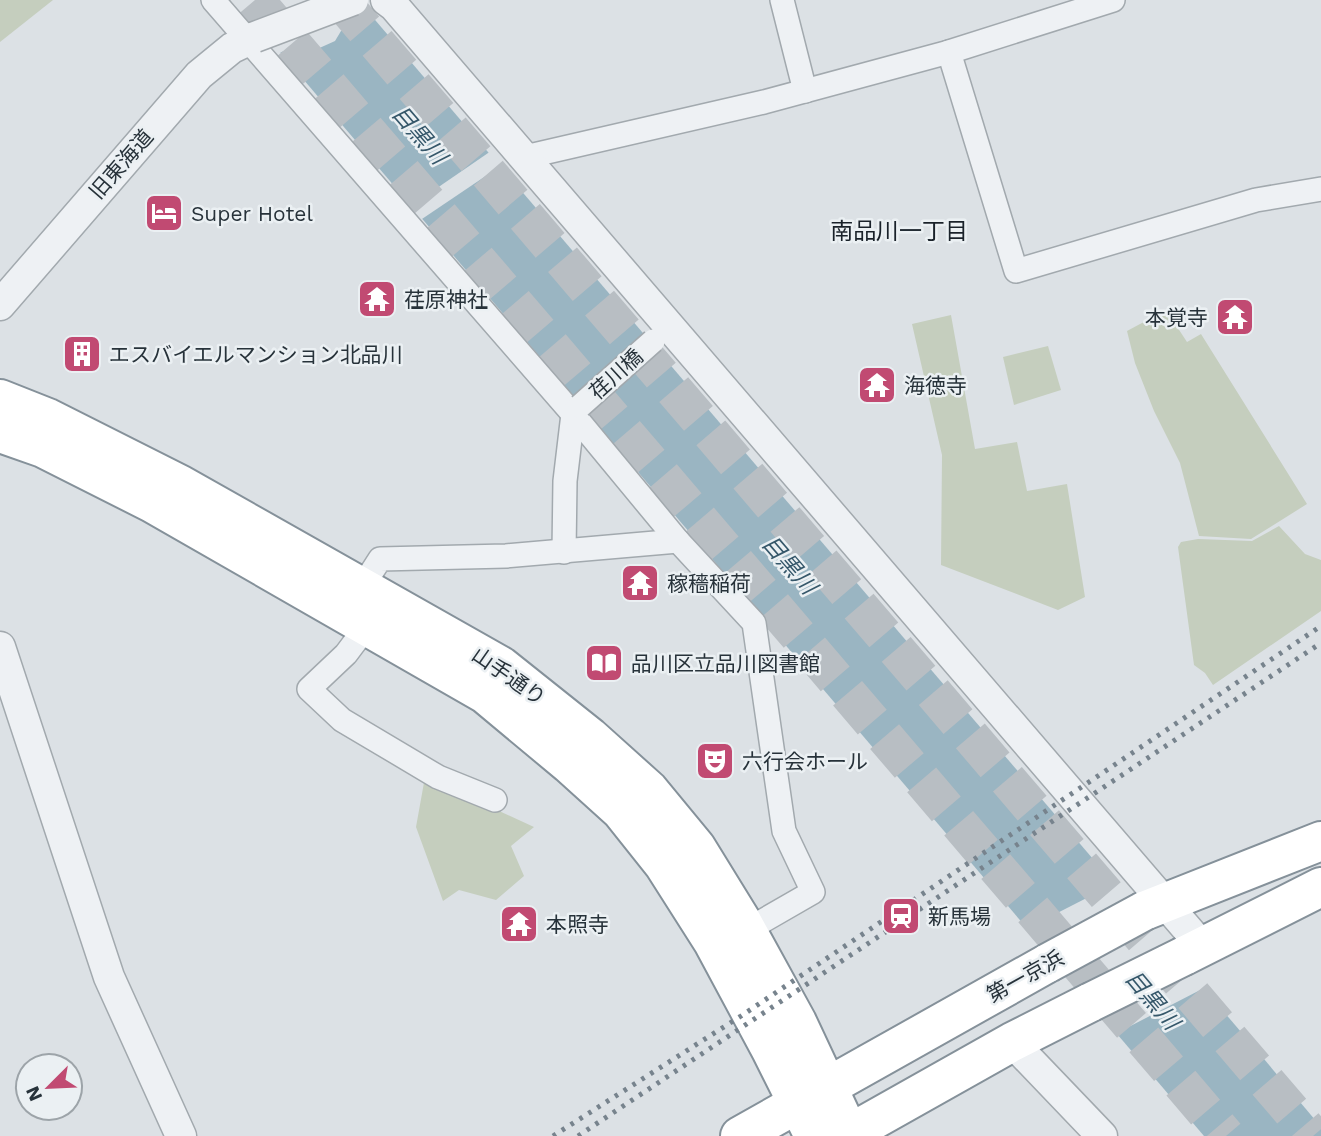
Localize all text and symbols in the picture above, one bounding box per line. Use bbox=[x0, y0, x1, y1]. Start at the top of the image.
water label: 目黒川 bbox=[386, 100, 454, 172]
street label: 旧東海道 bbox=[84, 124, 158, 204]
hotel icon: Super Hotel bbox=[143, 192, 185, 234]
place label: Super Hotel bbox=[191, 201, 313, 226]
district label: 南品川一丁目 bbox=[830, 218, 968, 245]
temple icon: 荏原神社 bbox=[356, 278, 398, 320]
place label: 荏原神社 bbox=[404, 287, 488, 312]
temple icon: 本覚寺 bbox=[1214, 296, 1256, 338]
place label: 本覚寺 bbox=[1145, 305, 1208, 330]
building icon: エスバイエルマンション北品川 bbox=[61, 333, 103, 375]
place label: エスバイエルマンション北品川 bbox=[109, 342, 403, 367]
street label: 荏川橋 bbox=[584, 344, 648, 404]
temple icon: 海徳寺 bbox=[856, 364, 898, 406]
place label: 海徳寺 bbox=[904, 373, 967, 398]
water label: 目黒川 bbox=[756, 530, 824, 602]
temple icon: 稼穡稲荷 bbox=[619, 562, 661, 604]
place label: 稼穡稲荷 bbox=[667, 571, 751, 596]
street label: 山手通り bbox=[467, 642, 551, 710]
library icon: 品川区立品川図書館 bbox=[583, 642, 625, 684]
place label: 品川区立品川図書館 bbox=[631, 651, 820, 676]
theatre icon: 六行会ホール bbox=[694, 740, 736, 782]
place label: 六行会ホール bbox=[742, 749, 868, 774]
station icon: 新馬場 bbox=[880, 895, 922, 937]
temple icon: 本照寺 bbox=[498, 903, 540, 945]
place label: 新馬場 bbox=[928, 904, 991, 929]
place label: 本照寺 bbox=[546, 912, 609, 937]
street label: 第一京浜 bbox=[982, 945, 1068, 1007]
water label: 目黒川 bbox=[1119, 965, 1186, 1037]
north arrow bbox=[14, 1052, 84, 1122]
text: N bbox=[21, 1083, 47, 1105]

